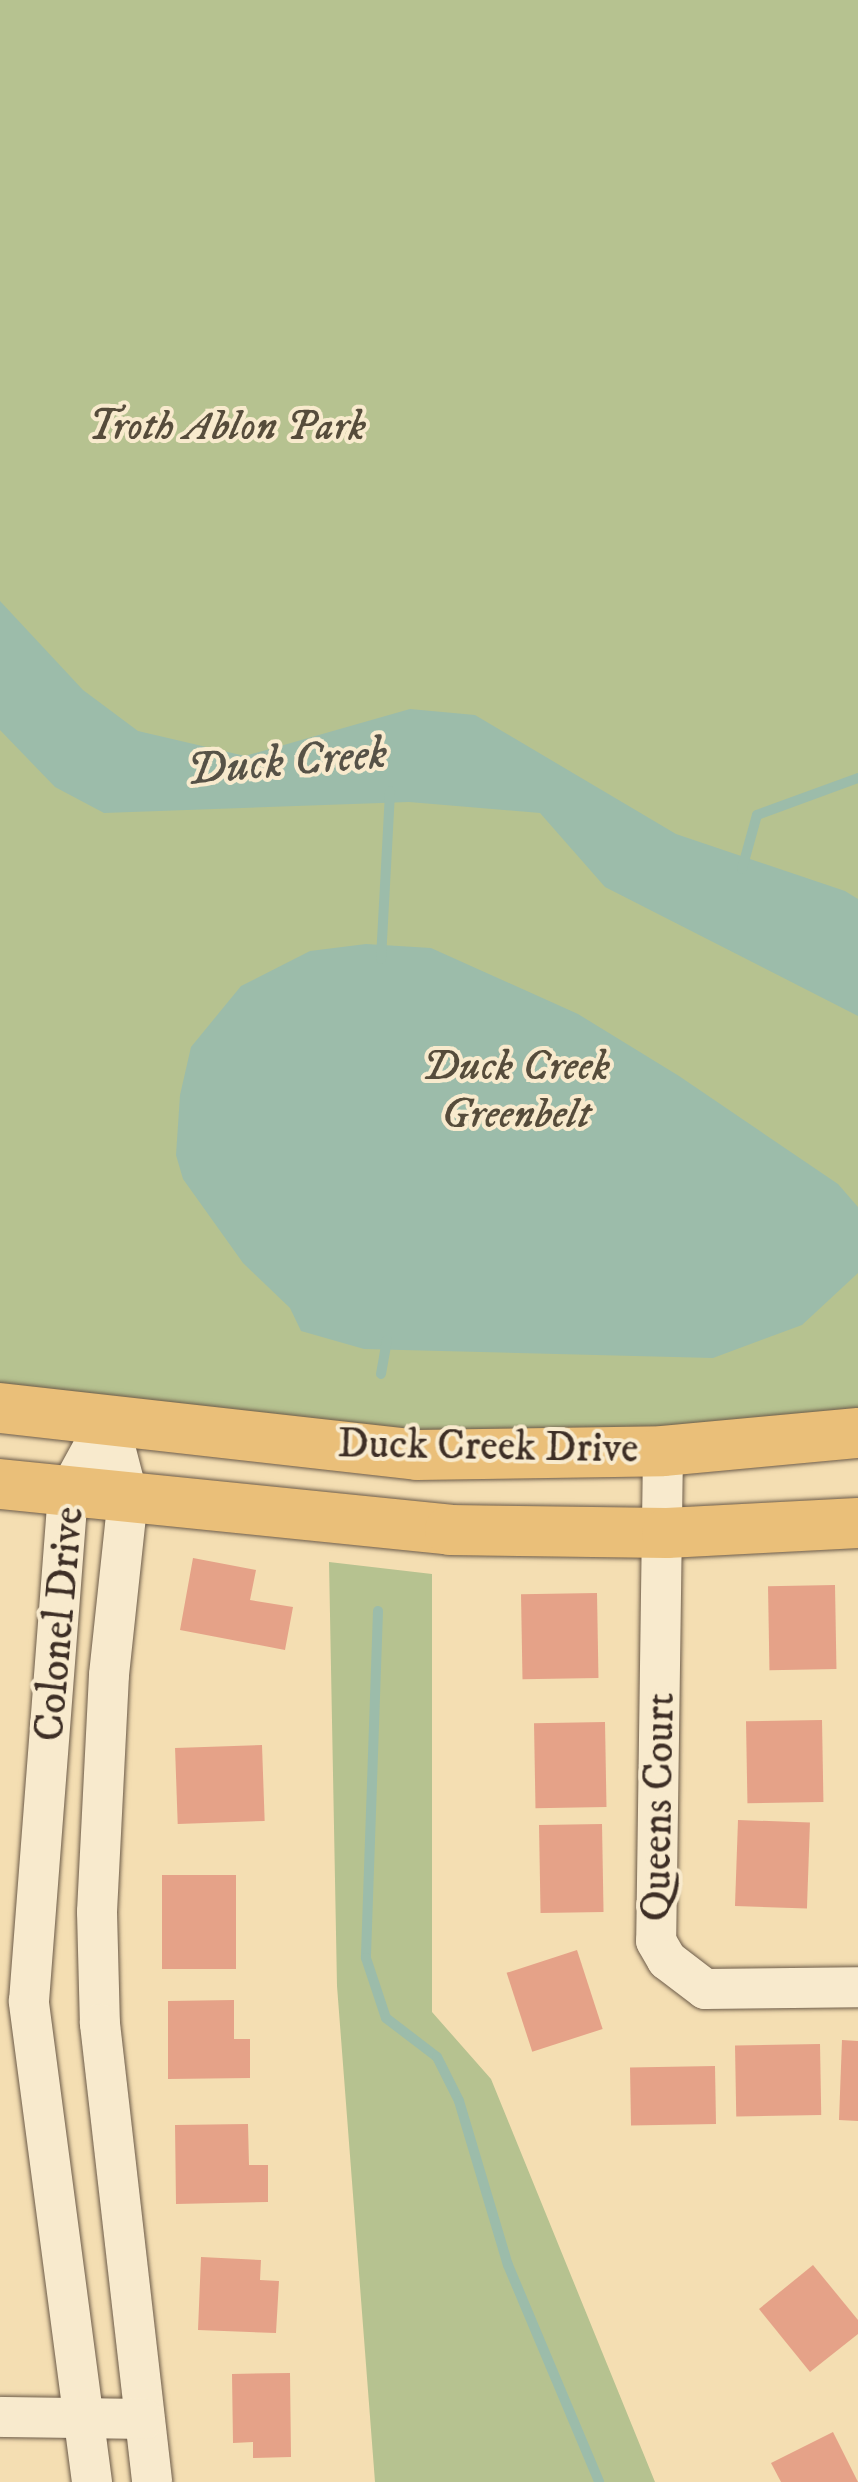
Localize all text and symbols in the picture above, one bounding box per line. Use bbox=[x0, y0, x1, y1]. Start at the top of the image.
park label: Troth Ablon Park bbox=[88, 402, 366, 452]
water label: Duck Creek bbox=[184, 727, 390, 799]
park label: Duck Creek Greenbelt bbox=[422, 1042, 610, 1140]
street label: Duck Creek Drive bbox=[337, 1419, 639, 1475]
street label: Colonel Drive bbox=[25, 1505, 95, 1743]
street label: Queens Court bbox=[632, 1692, 686, 1922]

